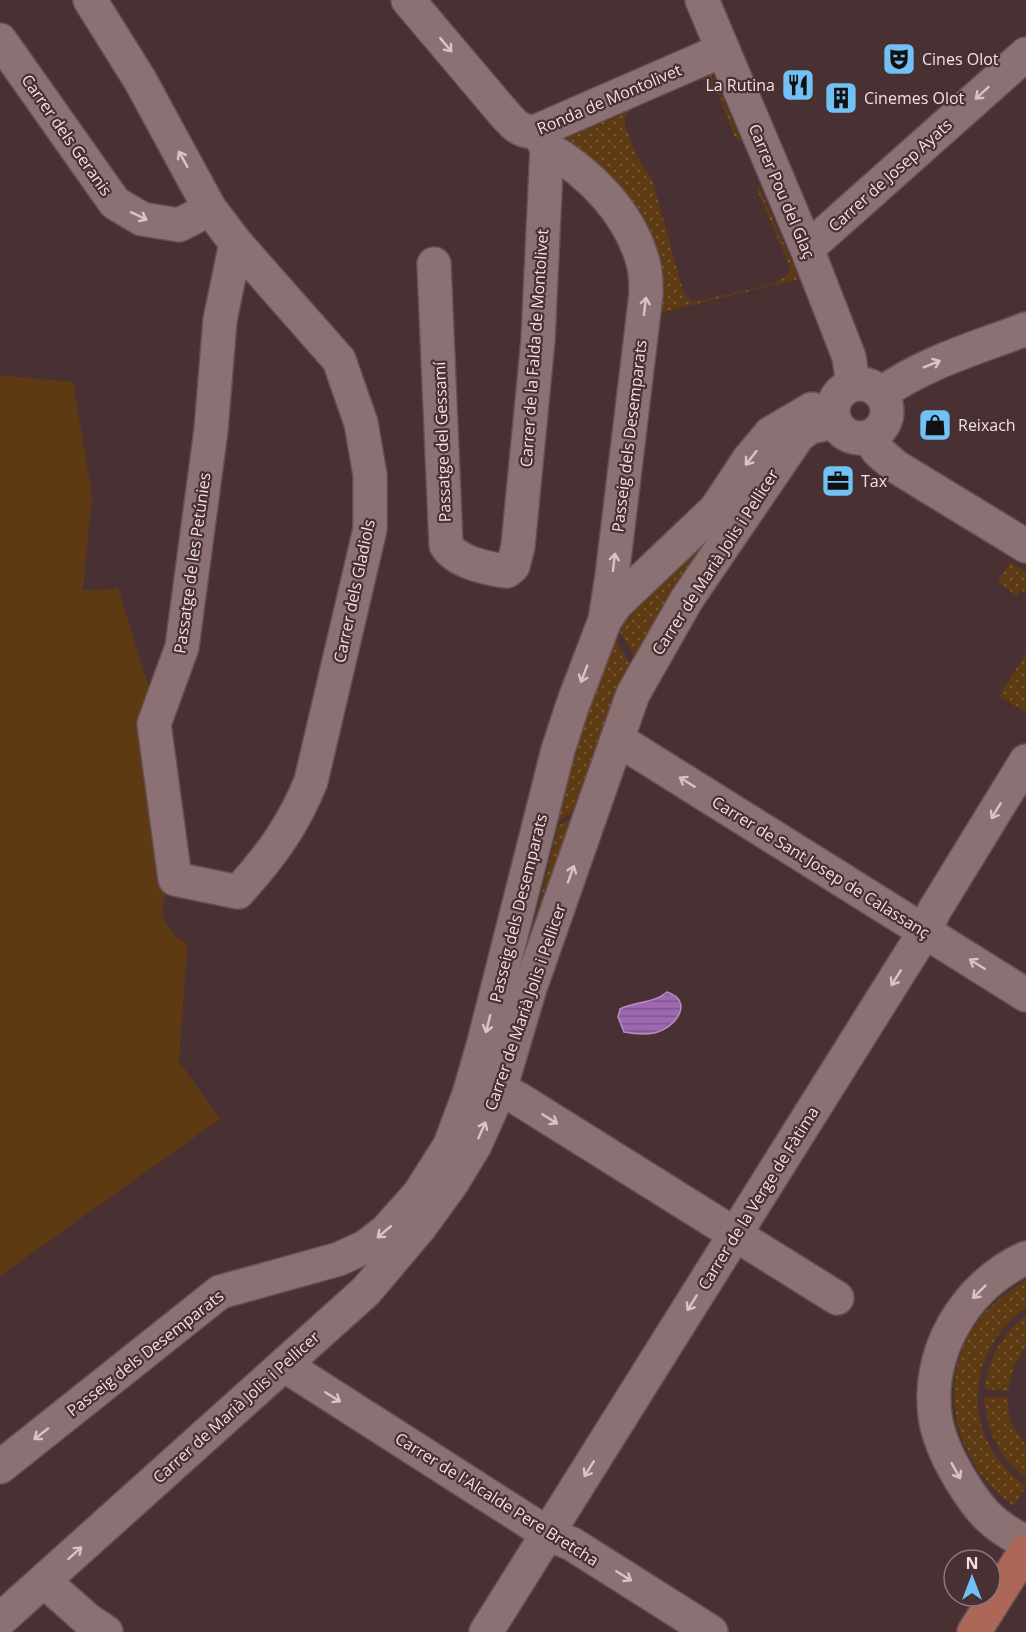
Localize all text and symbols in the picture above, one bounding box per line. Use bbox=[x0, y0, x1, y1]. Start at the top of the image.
one-way arrow bbox=[439, 37, 453, 52]
theatre icon: Cines Olot bbox=[881, 41, 917, 77]
place label: Cines Olot bbox=[922, 48, 999, 70]
street label: Ronda de Montolivet bbox=[533, 58, 685, 139]
restaurant icon: La Rutina bbox=[780, 67, 816, 103]
street label: Carrer dels Geranis bbox=[17, 70, 117, 200]
place label: La Rutina bbox=[705, 74, 775, 96]
building icon: Cinemes Olot bbox=[823, 80, 859, 116]
one-way arrow bbox=[975, 86, 990, 100]
place label: Cinemes Olot bbox=[864, 87, 965, 109]
street label: Carrer de Josep Ayats bbox=[823, 113, 957, 237]
street label: Carrer Pou del Glaç bbox=[744, 120, 820, 262]
one-way arrow bbox=[177, 150, 188, 168]
one-way arrow bbox=[129, 210, 147, 222]
street label: Carrer de la Falda de Montolivet bbox=[515, 228, 553, 468]
one-way arrow bbox=[639, 296, 650, 316]
street label: Passeig dels Desemparats bbox=[606, 339, 652, 533]
one-way arrow bbox=[923, 358, 941, 369]
street label: Passatge del Gessamí bbox=[428, 360, 456, 523]
shop icon: Reixach bbox=[917, 407, 953, 443]
place label: Reixach bbox=[958, 414, 1016, 436]
one-way arrow bbox=[745, 449, 757, 465]
office icon: Tax bbox=[820, 463, 856, 499]
street label: Carrer de Marià Jolis i Pellicer bbox=[647, 464, 784, 659]
place label: Tax bbox=[861, 470, 888, 492]
street label: Passatge de les Petúnies bbox=[168, 471, 216, 655]
street label: Carrer dels Gladiols bbox=[328, 517, 380, 665]
one-way arrow bbox=[608, 552, 619, 572]
one-way arrow bbox=[577, 664, 588, 683]
one-way arrow bbox=[679, 776, 696, 788]
street label: Carrer de Sant Josep de Calassanç bbox=[708, 791, 934, 944]
one-way arrow bbox=[989, 802, 1001, 819]
street label: Passeig dels Desemparats bbox=[484, 811, 552, 1005]
one-way arrow bbox=[566, 865, 577, 884]
street label: Carrer de Marià Jolis i Pellicer bbox=[479, 900, 571, 1113]
one-way arrow bbox=[969, 958, 985, 970]
one-way arrow bbox=[889, 969, 901, 986]
one-way arrow bbox=[482, 1014, 494, 1033]
street label: Carrer de la Verge de Fàtima bbox=[692, 1102, 824, 1294]
one-way arrow bbox=[542, 1112, 559, 1125]
one-way arrow bbox=[477, 1121, 488, 1139]
one-way arrow bbox=[377, 1225, 392, 1239]
street label: Passeig dels Desemparats bbox=[62, 1285, 228, 1421]
one-way arrow bbox=[971, 1285, 986, 1299]
one-way arrow bbox=[685, 1294, 697, 1311]
street label: Carrer de Marià Jolis i Pellicer bbox=[148, 1326, 325, 1488]
one-way arrow bbox=[324, 1391, 341, 1403]
street label: Carrer de l'Alcalde Pere Bretcha bbox=[391, 1427, 603, 1571]
one-way arrow bbox=[33, 1428, 49, 1441]
one-way arrow bbox=[582, 1460, 594, 1477]
one-way arrow bbox=[951, 1461, 962, 1479]
one-way arrow bbox=[67, 1546, 82, 1560]
north arrow bbox=[942, 1548, 1002, 1608]
text: N bbox=[965, 1552, 979, 1574]
one-way arrow bbox=[615, 1570, 632, 1583]

